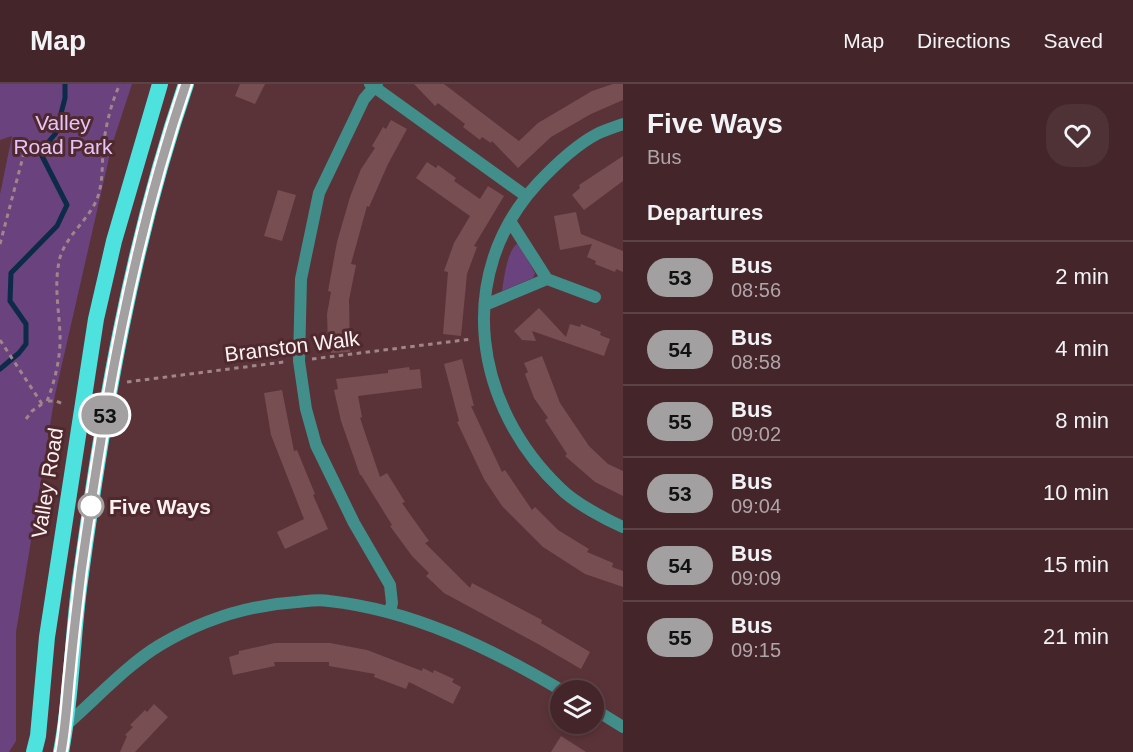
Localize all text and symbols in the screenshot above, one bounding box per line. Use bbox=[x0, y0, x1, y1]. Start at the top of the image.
text: Map bbox=[30, 25, 86, 56]
text: Map bbox=[843, 29, 884, 52]
text: Directions bbox=[917, 29, 1010, 52]
text: Saved bbox=[1043, 29, 1103, 52]
button: heart bbox=[1046, 104, 1109, 167]
text: Five Ways bbox=[647, 108, 783, 139]
park label: Valley Road Park bbox=[13, 111, 113, 158]
text: Bus bbox=[647, 146, 681, 168]
text: Departures bbox=[647, 200, 763, 225]
text: Bus bbox=[731, 253, 773, 278]
text: 2 min bbox=[1055, 264, 1109, 289]
text: 53 bbox=[668, 266, 692, 289]
text: 08:56 bbox=[731, 279, 781, 301]
text: Bus bbox=[731, 325, 773, 350]
street label: Branston Walk bbox=[223, 326, 361, 366]
text: 4 min bbox=[1055, 336, 1109, 361]
text: 54 bbox=[668, 338, 692, 361]
text: 08:58 bbox=[731, 351, 781, 373]
line badge: 53 bbox=[78, 396, 132, 434]
text: Bus bbox=[731, 397, 773, 422]
text: 53 bbox=[93, 404, 117, 427]
text: 8 min bbox=[1055, 408, 1109, 433]
text: 55 bbox=[668, 410, 692, 433]
text: 09:02 bbox=[731, 423, 781, 445]
street label: Valley Road bbox=[27, 426, 67, 540]
text: Bus bbox=[731, 469, 773, 494]
text: 10 min bbox=[1043, 480, 1109, 505]
text: 53 bbox=[668, 482, 692, 505]
marker: Five Ways bbox=[78, 493, 104, 519]
place label: Five Ways bbox=[109, 495, 211, 518]
text: 09:04 bbox=[731, 495, 781, 517]
text: Bus bbox=[731, 541, 773, 566]
text: 15 min bbox=[1043, 552, 1109, 577]
text: 54 bbox=[668, 554, 692, 577]
text: 09:09 bbox=[731, 567, 781, 589]
text: Bus bbox=[731, 613, 773, 638]
text: 21 min bbox=[1043, 624, 1109, 649]
text: 55 bbox=[668, 626, 692, 649]
text: 09:15 bbox=[731, 639, 781, 661]
map controls bbox=[550, 680, 604, 734]
button: layers bbox=[550, 680, 604, 734]

